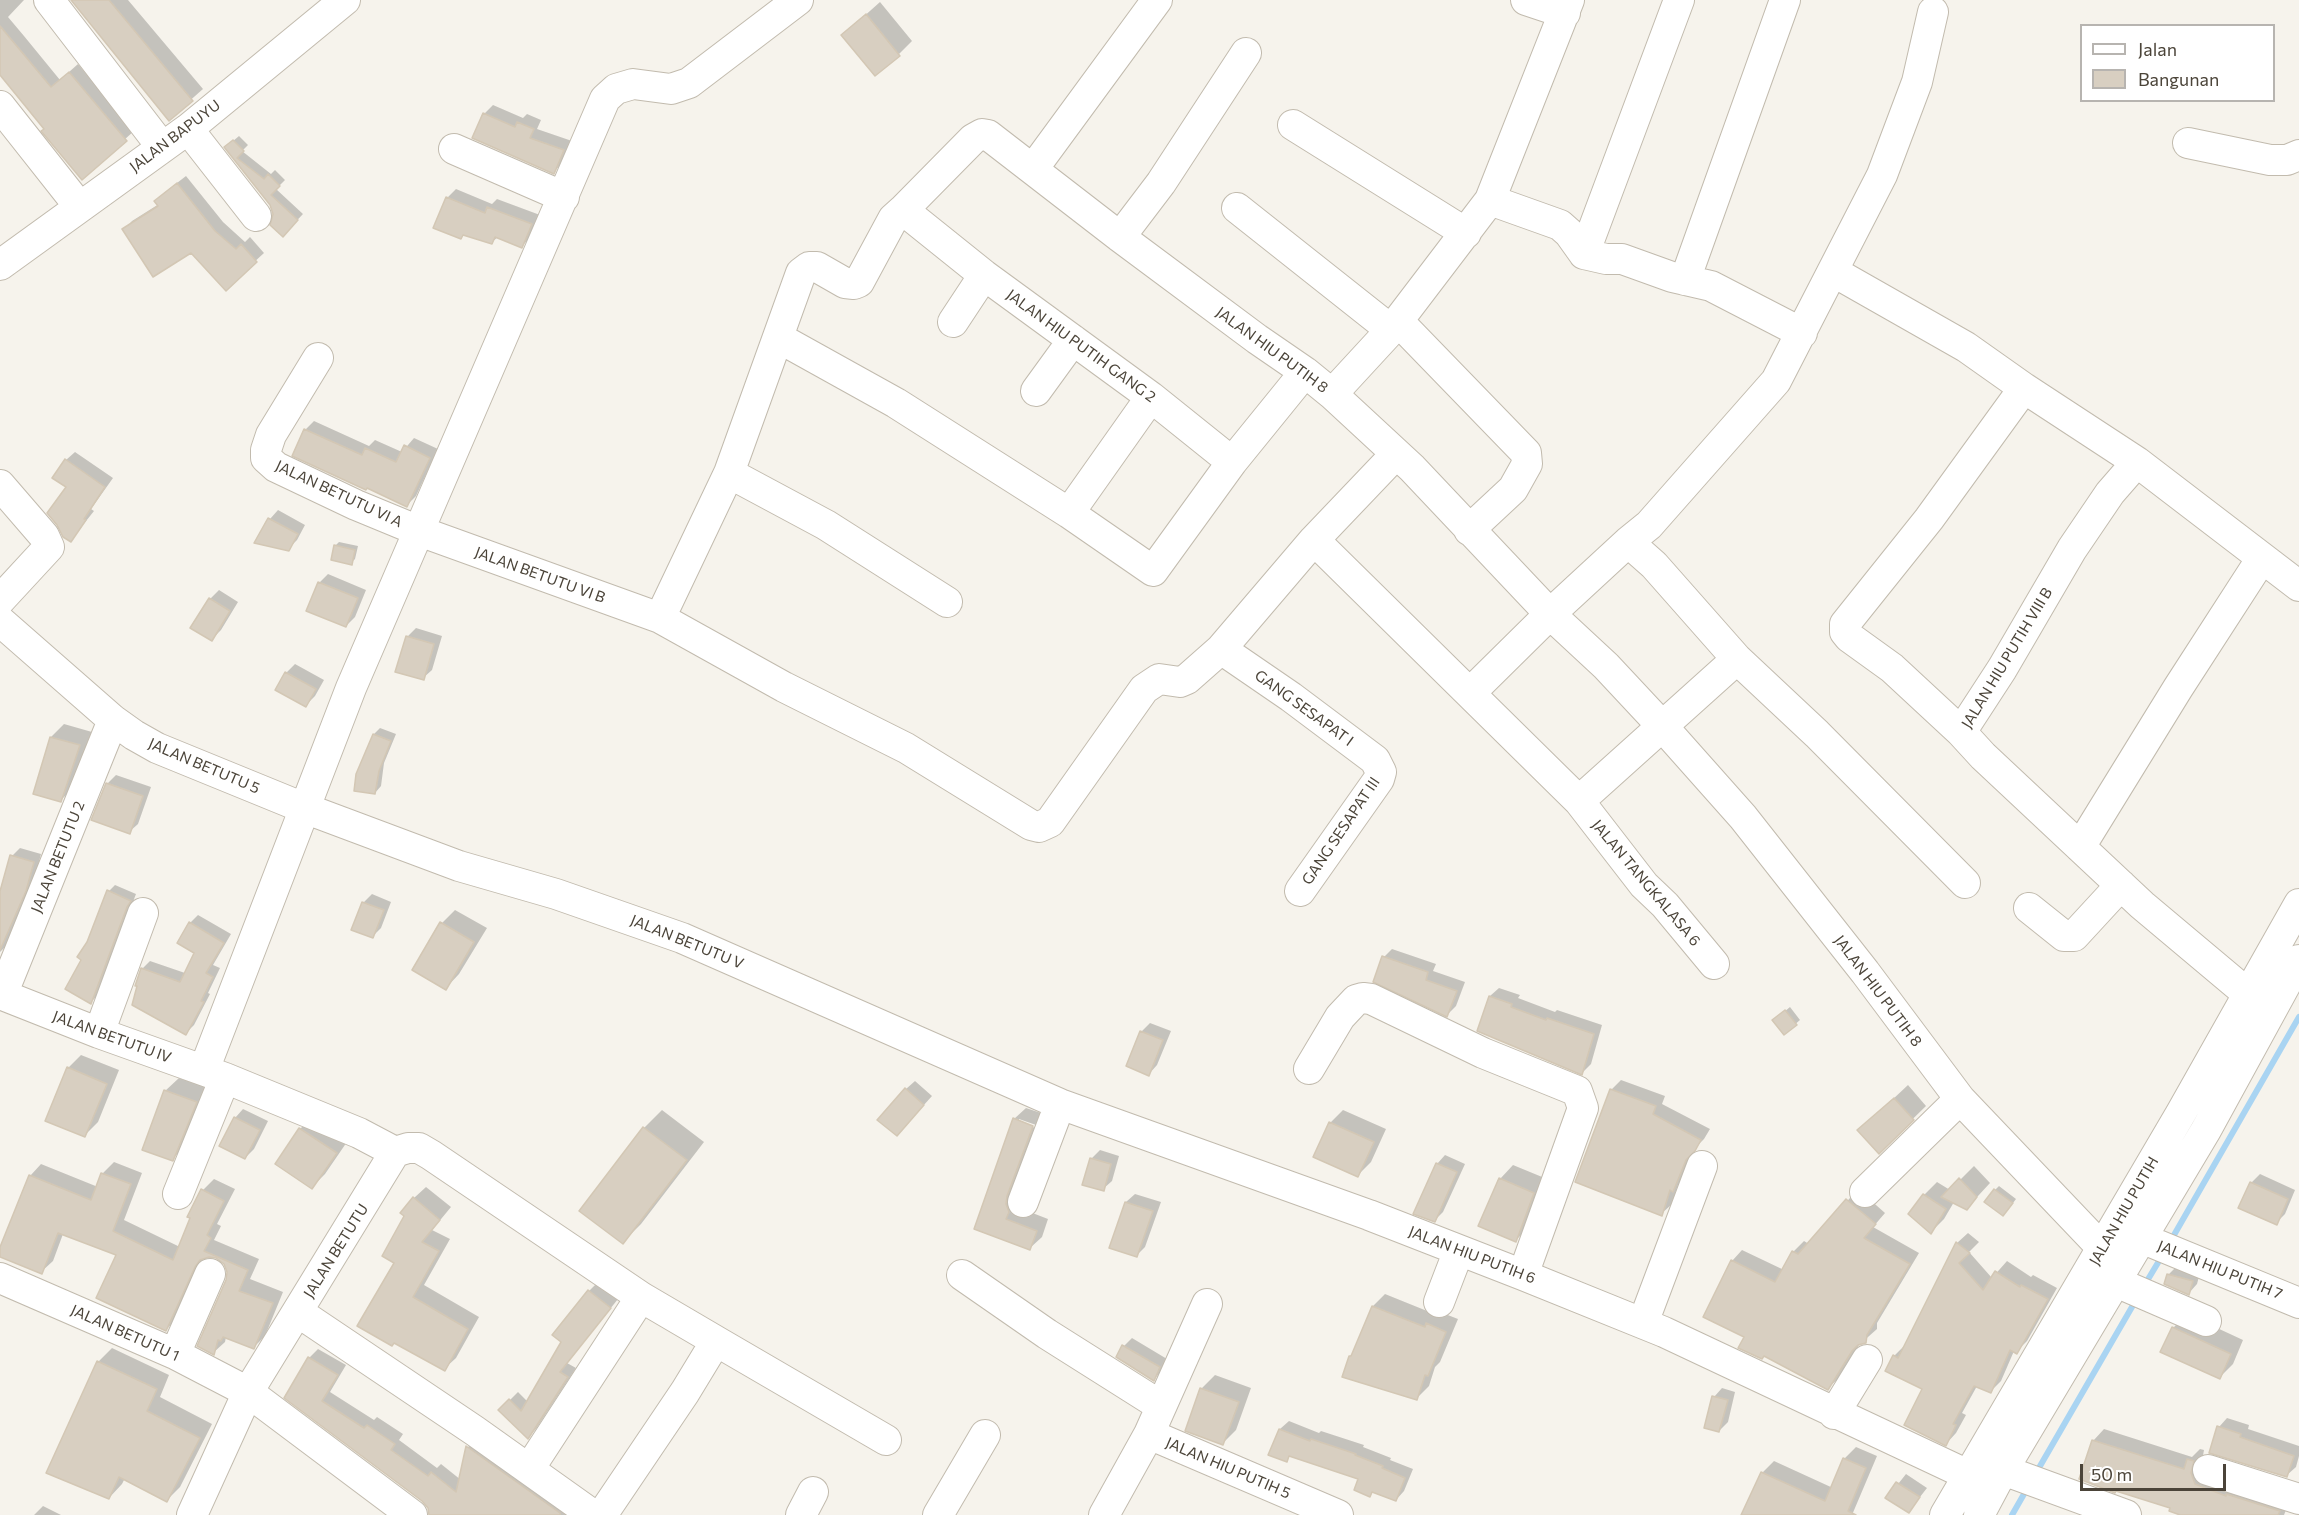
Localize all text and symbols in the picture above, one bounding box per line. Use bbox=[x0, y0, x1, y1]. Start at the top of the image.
legend bbox=[2080, 24, 2275, 102]
text: Jalan bbox=[2138, 38, 2177, 60]
text: Bangunan bbox=[2138, 68, 2219, 90]
street label: JALAN BAPUYU bbox=[126, 96, 224, 176]
street label: JALAN HIU PUTIH GANG 2 bbox=[1003, 286, 1159, 406]
street label: JALAN HIU PUTIH 8 bbox=[1212, 303, 1332, 397]
street label: JALAN BETUTU VI A bbox=[273, 457, 405, 531]
street label: JALAN BETUTU VI B bbox=[472, 543, 608, 607]
street label: JALAN HIU PUTIH VIII B bbox=[1958, 584, 2056, 732]
street label: GANG SESAPAT I bbox=[1251, 666, 1357, 750]
street label: JALAN BETUTU 5 bbox=[146, 734, 262, 798]
street label: GANG SESAPAT III bbox=[1298, 774, 1384, 888]
street label: JALAN BETUTU 2 bbox=[27, 799, 89, 915]
street label: JALAN TANGKALASA 6 bbox=[1588, 816, 1704, 950]
street label: JALAN BETUTU V bbox=[628, 911, 746, 973]
street label: JALAN HIU PUTIH 8 bbox=[1830, 932, 1926, 1050]
street label: JALAN BETUTU IV bbox=[50, 1007, 174, 1067]
street label: JALAN HIU PUTIH bbox=[2086, 1153, 2162, 1269]
street label: JALAN BETUTU bbox=[300, 1201, 372, 1301]
street label: JALAN HIU PUTIH 6 bbox=[1406, 1222, 1538, 1288]
street label: JALAN HIU PUTIH 7 bbox=[2155, 1237, 2285, 1303]
street label: JALAN BETUTU 1 bbox=[68, 1301, 182, 1365]
street label: JALAN HIU PUTIH 5 bbox=[1163, 1434, 1293, 1502]
scale bar bbox=[2083, 1452, 2228, 1490]
text: 50 m bbox=[2091, 1463, 2132, 1485]

